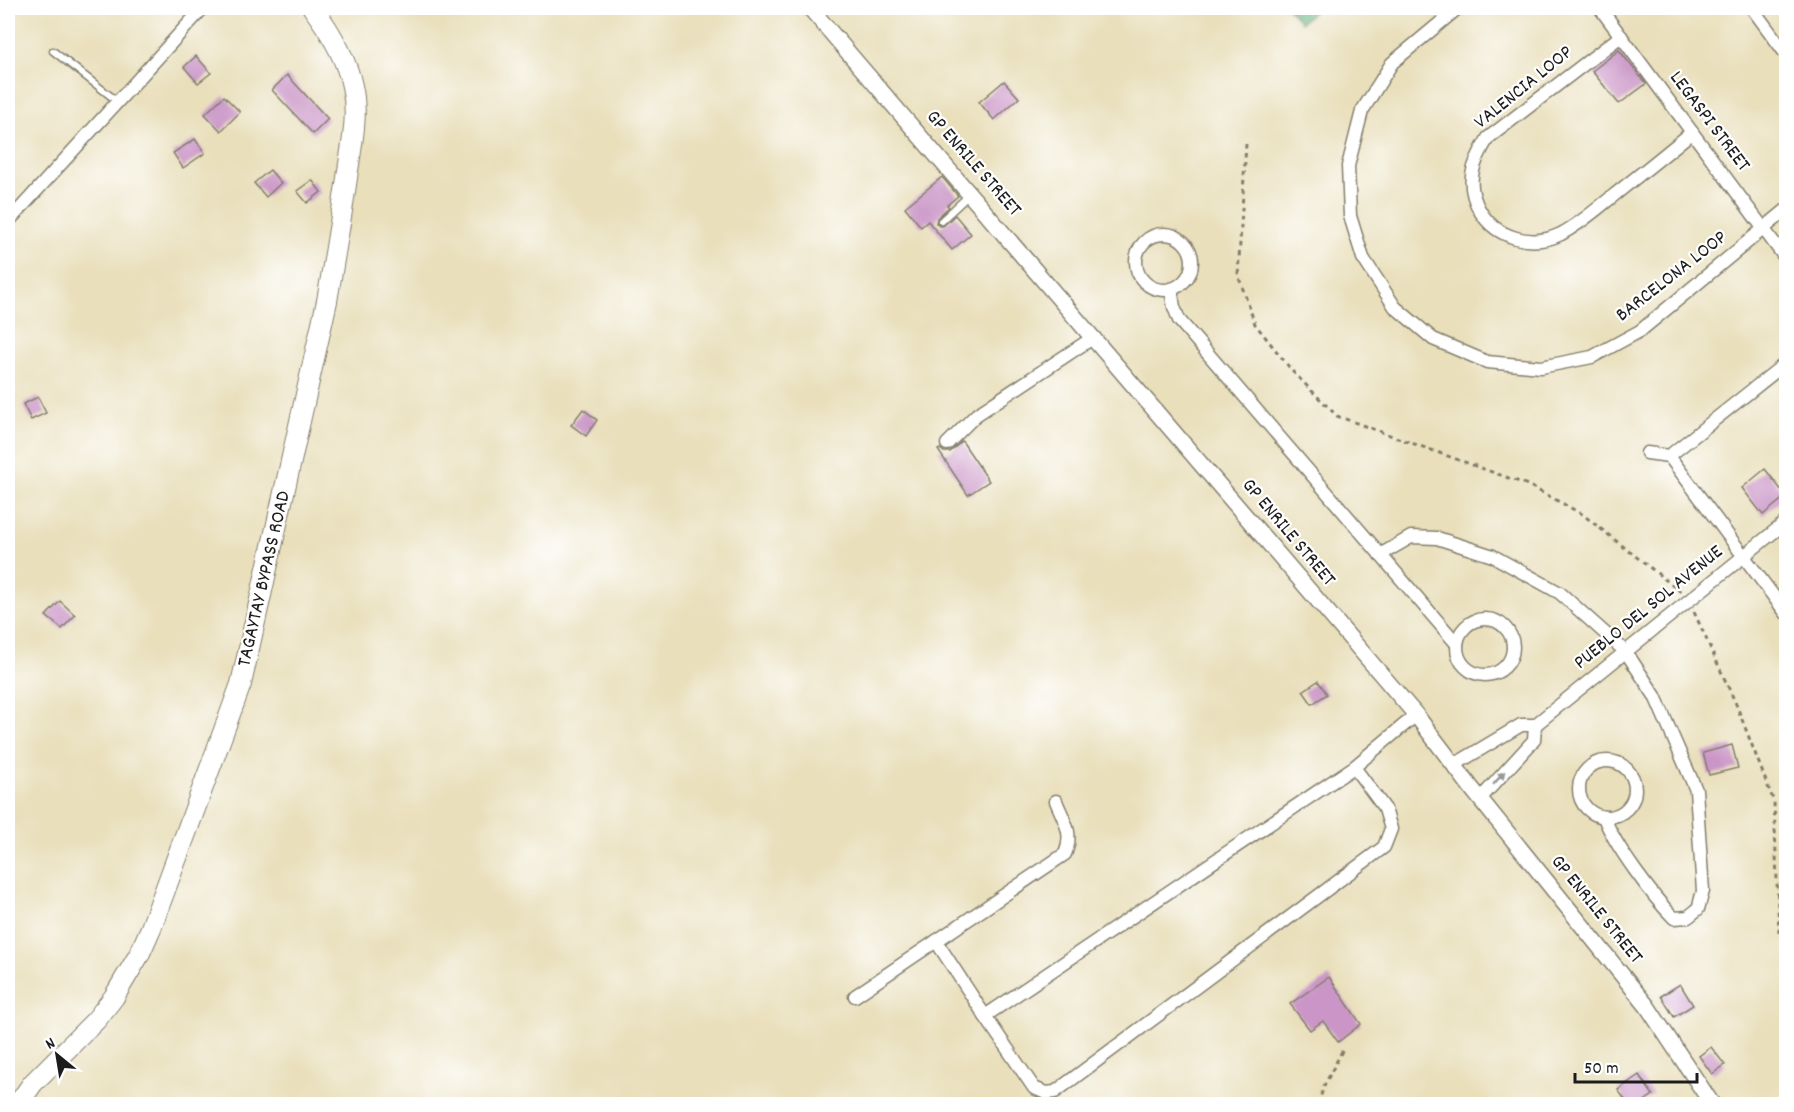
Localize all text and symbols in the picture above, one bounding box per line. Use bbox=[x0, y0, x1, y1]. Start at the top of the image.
street label: VALENCIA LOOP bbox=[1469, 40, 1579, 136]
street label: LEGASPI STREET bbox=[1662, 66, 1756, 178]
street label: GP ENRILE STREET bbox=[919, 105, 1027, 223]
street label: BARCELONA LOOP bbox=[1610, 225, 1734, 329]
street label: GP ENRILE STREET bbox=[1234, 473, 1342, 593]
street label: TAGAYTAY BYPASS ROAD bbox=[231, 488, 299, 670]
street label: PUEBLO DEL SOL AVENUE bbox=[1568, 539, 1730, 677]
one-way arrow bbox=[1492, 771, 1506, 786]
street label: GP ENRILE STREET bbox=[1543, 849, 1649, 971]
north arrow bbox=[27, 1025, 87, 1085]
text: N bbox=[42, 1032, 60, 1056]
scale bar bbox=[1575, 1046, 1696, 1084]
text: 50 m bbox=[1584, 1057, 1619, 1082]

